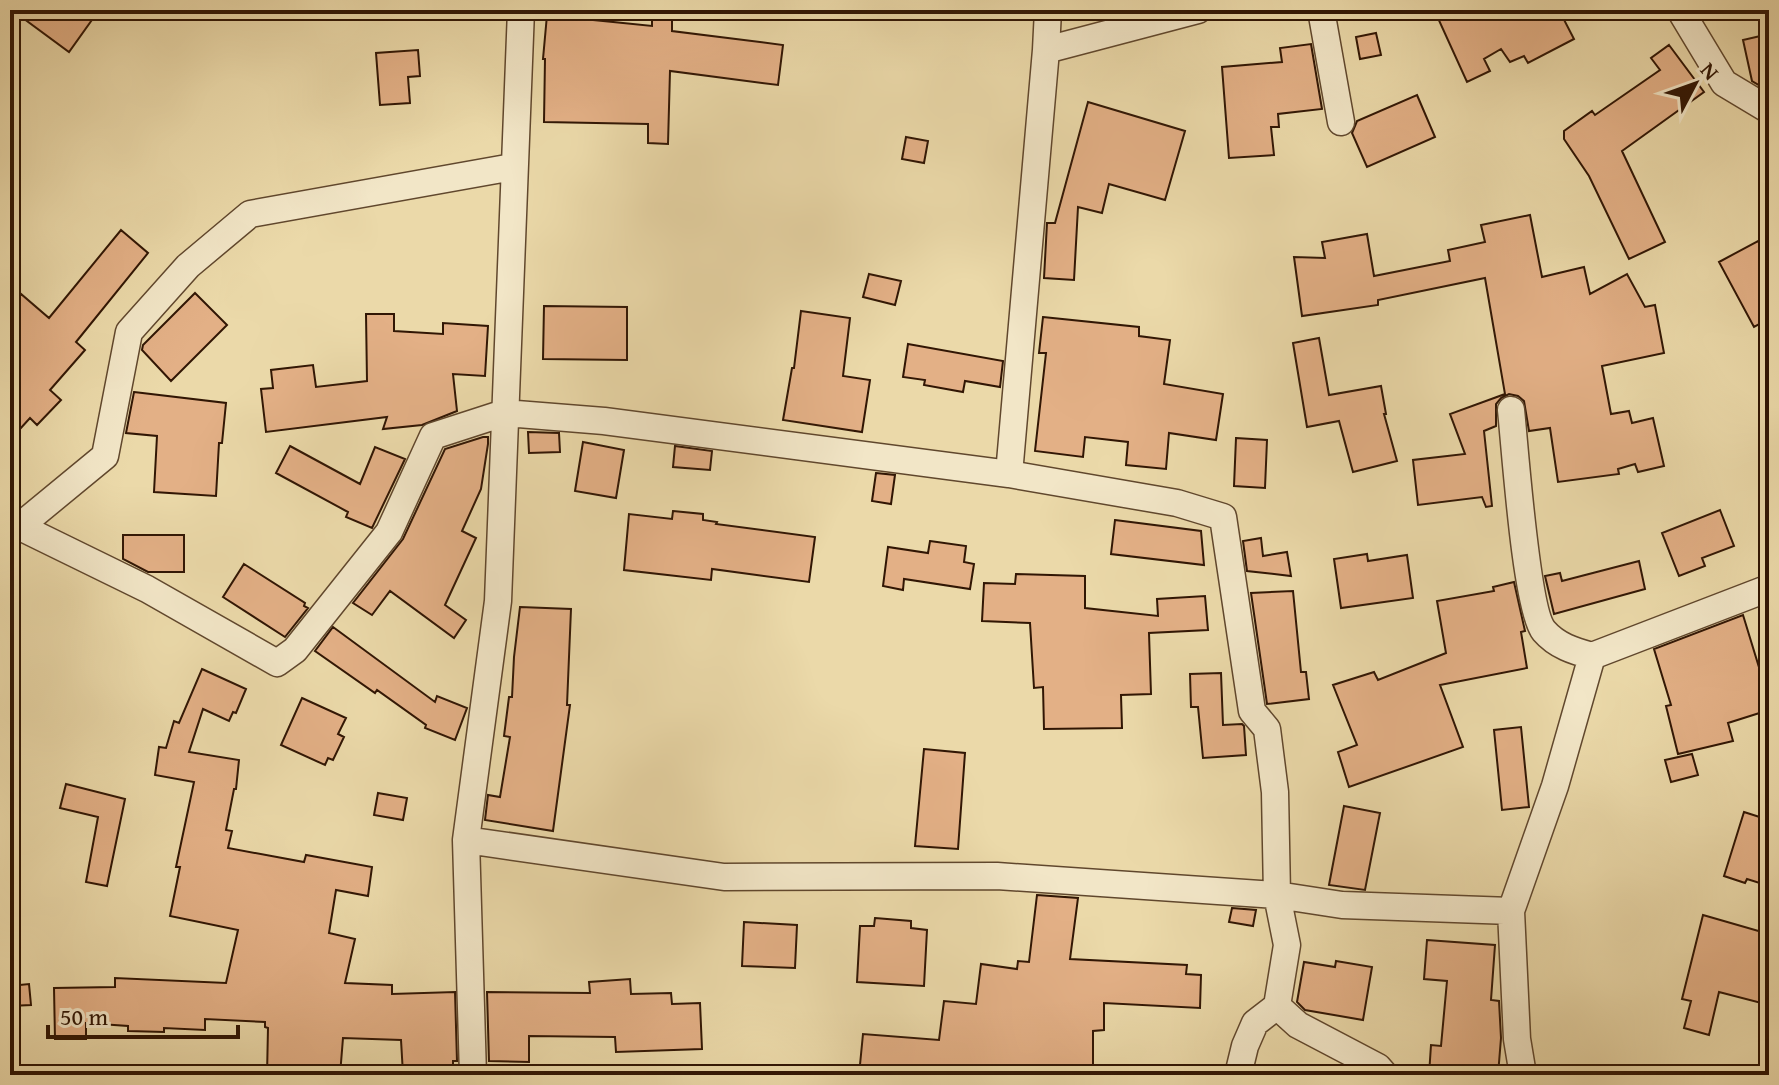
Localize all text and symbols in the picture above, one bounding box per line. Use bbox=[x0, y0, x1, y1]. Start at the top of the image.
north arrow bbox=[1655, 44, 1735, 124]
text: N bbox=[1693, 55, 1727, 87]
scale bar bbox=[48, 989, 238, 1039]
text: 50 m bbox=[60, 999, 108, 1034]

